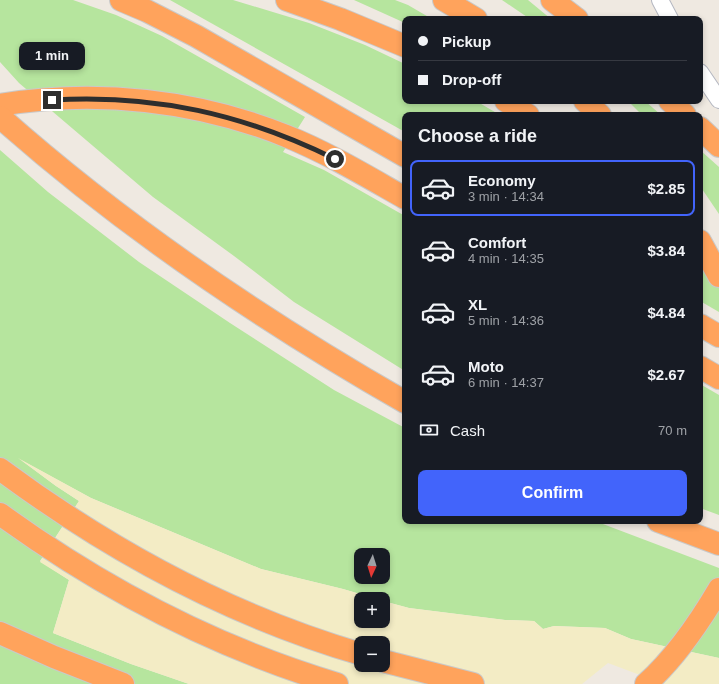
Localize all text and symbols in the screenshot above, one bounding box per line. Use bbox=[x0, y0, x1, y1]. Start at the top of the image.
text: Pickup bbox=[442, 33, 491, 50]
callout: 1 min bbox=[19, 42, 85, 70]
text: 1 min bbox=[35, 48, 69, 63]
text: Drop-off bbox=[442, 71, 501, 88]
route end bbox=[43, 91, 61, 109]
text: Choose a ride bbox=[418, 126, 537, 146]
route start bbox=[326, 150, 344, 168]
icon: car bbox=[420, 170, 456, 206]
text: Economy bbox=[468, 172, 536, 189]
text: $2.85 bbox=[647, 180, 685, 197]
text: 3 min · 14:34 bbox=[468, 189, 544, 204]
icon: car bbox=[420, 232, 456, 268]
text: Comfort bbox=[468, 234, 526, 251]
text: $3.84 bbox=[647, 242, 685, 259]
text: 4 min · 14:35 bbox=[468, 251, 544, 266]
icon: car bbox=[420, 294, 456, 330]
text: XL bbox=[468, 296, 487, 313]
text: $4.84 bbox=[647, 304, 685, 321]
text: 5 min · 14:36 bbox=[468, 313, 544, 328]
icon: car bbox=[420, 356, 456, 392]
text: Moto bbox=[468, 358, 504, 375]
text: $2.67 bbox=[647, 366, 685, 383]
text: 6 min · 14:37 bbox=[468, 375, 544, 390]
icon: cash bbox=[418, 419, 440, 441]
text: Cash bbox=[450, 422, 485, 439]
text: 70 m bbox=[658, 423, 687, 438]
button: Confirm bbox=[418, 470, 687, 516]
north arrow bbox=[354, 548, 390, 584]
map controls bbox=[354, 548, 390, 672]
button: + bbox=[354, 592, 390, 628]
button: − bbox=[354, 636, 390, 672]

